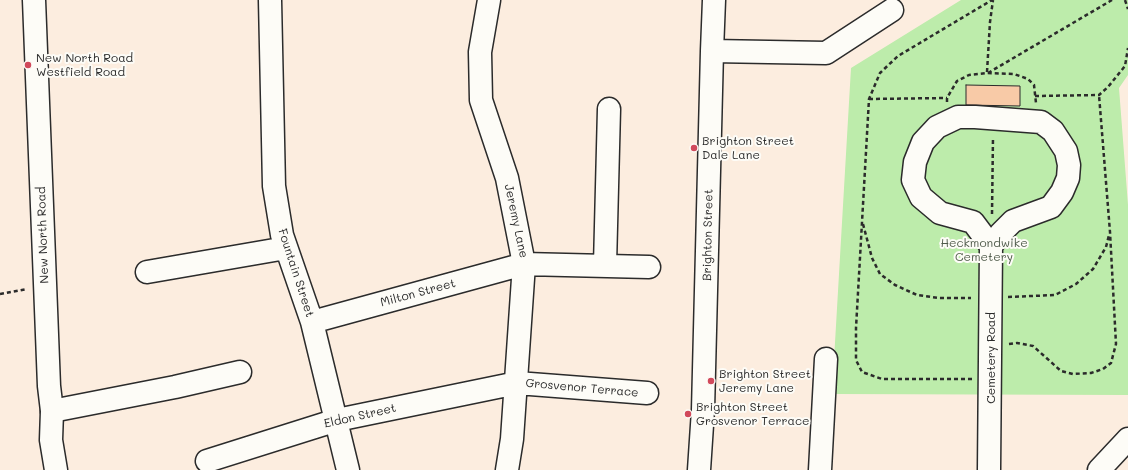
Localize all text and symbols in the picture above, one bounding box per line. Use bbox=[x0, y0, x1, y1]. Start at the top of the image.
place label: New North Road Westfield Road bbox=[36, 51, 133, 79]
marker: New North Road Westfield Road bbox=[23, 60, 33, 70]
place label: Brighton Street Dale Lane bbox=[702, 134, 794, 162]
marker: Brighton Street Dale Lane bbox=[689, 143, 699, 153]
street label: Jeremy Lane bbox=[501, 183, 531, 259]
street label: New North Road bbox=[34, 186, 52, 284]
street label: Brighton Street bbox=[700, 189, 716, 281]
street label: Fountain Street bbox=[275, 227, 317, 319]
park label: Heckmondwike Cemetery bbox=[940, 236, 1028, 264]
street label: Milton Street bbox=[379, 276, 457, 310]
street label: Cemetery Road bbox=[984, 312, 998, 404]
place label: Brighton Street Jeremy Lane bbox=[719, 367, 811, 395]
street label: Grosvenor Terrace bbox=[525, 376, 639, 400]
marker: Brighton Street Jeremy Lane bbox=[706, 376, 716, 386]
place label: Brighton Street Grosvenor Terrace bbox=[696, 400, 809, 428]
street label: Eldon Street bbox=[323, 401, 397, 431]
marker: Brighton Street Grosvenor Terrace bbox=[683, 409, 693, 419]

